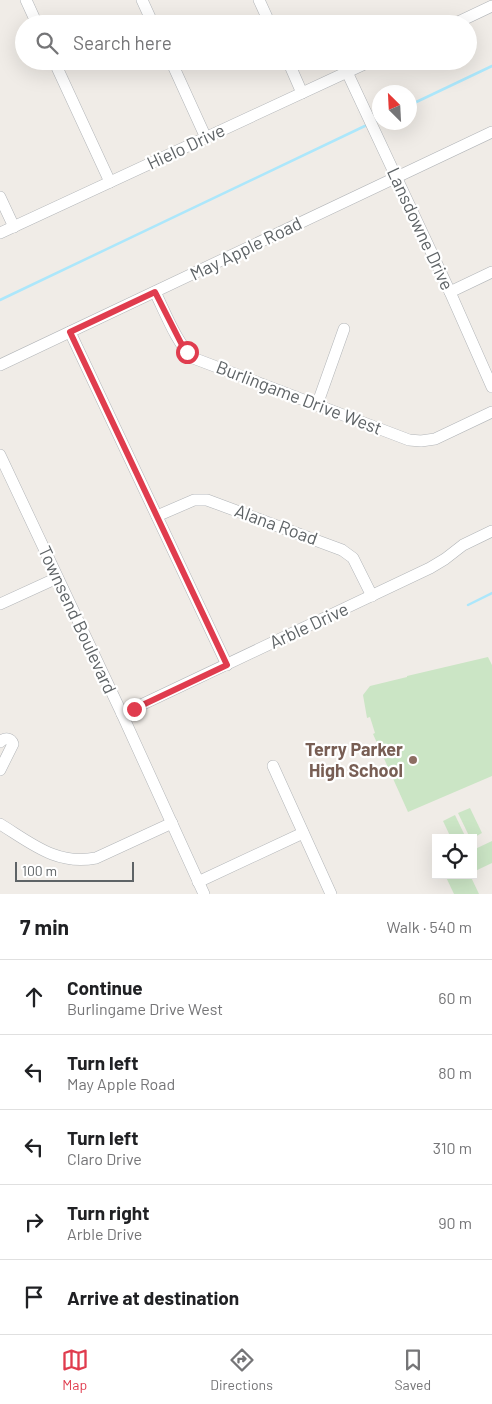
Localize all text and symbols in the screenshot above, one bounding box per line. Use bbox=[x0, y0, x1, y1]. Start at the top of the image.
search box bbox=[15, 15, 477, 70]
icon: search bbox=[33, 29, 61, 57]
text: Search here bbox=[73, 31, 172, 54]
north arrow bbox=[372, 85, 417, 130]
street label: Hielo Drive bbox=[143, 118, 228, 174]
street label: Lansdowne Drive bbox=[383, 164, 459, 293]
street label: May Apple Road bbox=[186, 212, 305, 285]
route start bbox=[176, 341, 199, 364]
street label: Burlingame Drive West bbox=[213, 355, 385, 439]
street label: Alana Road bbox=[232, 499, 321, 549]
street label: Townsend Boulevard bbox=[34, 542, 122, 697]
street label: Arble Drive bbox=[266, 597, 352, 653]
route end bbox=[123, 698, 146, 721]
place label: Terry Parker High School bbox=[305, 738, 403, 781]
marker: Terry Parker High School bbox=[407, 754, 419, 766]
map controls bbox=[432, 834, 477, 879]
button: locate bbox=[432, 834, 477, 879]
scale bar bbox=[15, 859, 134, 882]
text: 100 m bbox=[22, 862, 57, 879]
text: 7 min bbox=[20, 914, 69, 939]
text: Walk · 540 m bbox=[387, 917, 472, 936]
text: Continue bbox=[67, 976, 143, 999]
icon: ahead bbox=[20, 983, 48, 1011]
text: 60 m bbox=[438, 988, 472, 1007]
text: Burlingame Drive West bbox=[67, 999, 223, 1018]
text: Turn left bbox=[67, 1051, 138, 1074]
icon: left bbox=[20, 1058, 48, 1086]
text: 80 m bbox=[438, 1063, 472, 1082]
text: May Apple Road bbox=[67, 1074, 175, 1093]
text: Turn left bbox=[67, 1126, 138, 1149]
icon: left bbox=[20, 1133, 48, 1161]
text: 310 m bbox=[433, 1138, 472, 1157]
text: Claro Drive bbox=[67, 1149, 142, 1168]
text: Turn right bbox=[67, 1201, 149, 1224]
icon: right bbox=[20, 1208, 48, 1236]
text: 90 m bbox=[438, 1213, 472, 1232]
text: Arble Drive bbox=[67, 1224, 142, 1243]
icon: arrive bbox=[20, 1283, 48, 1311]
text: Arrive at destination bbox=[67, 1286, 239, 1309]
tab: Map bbox=[61, 1346, 89, 1393]
tab: Directions bbox=[210, 1346, 273, 1393]
tab: Saved bbox=[394, 1346, 431, 1393]

